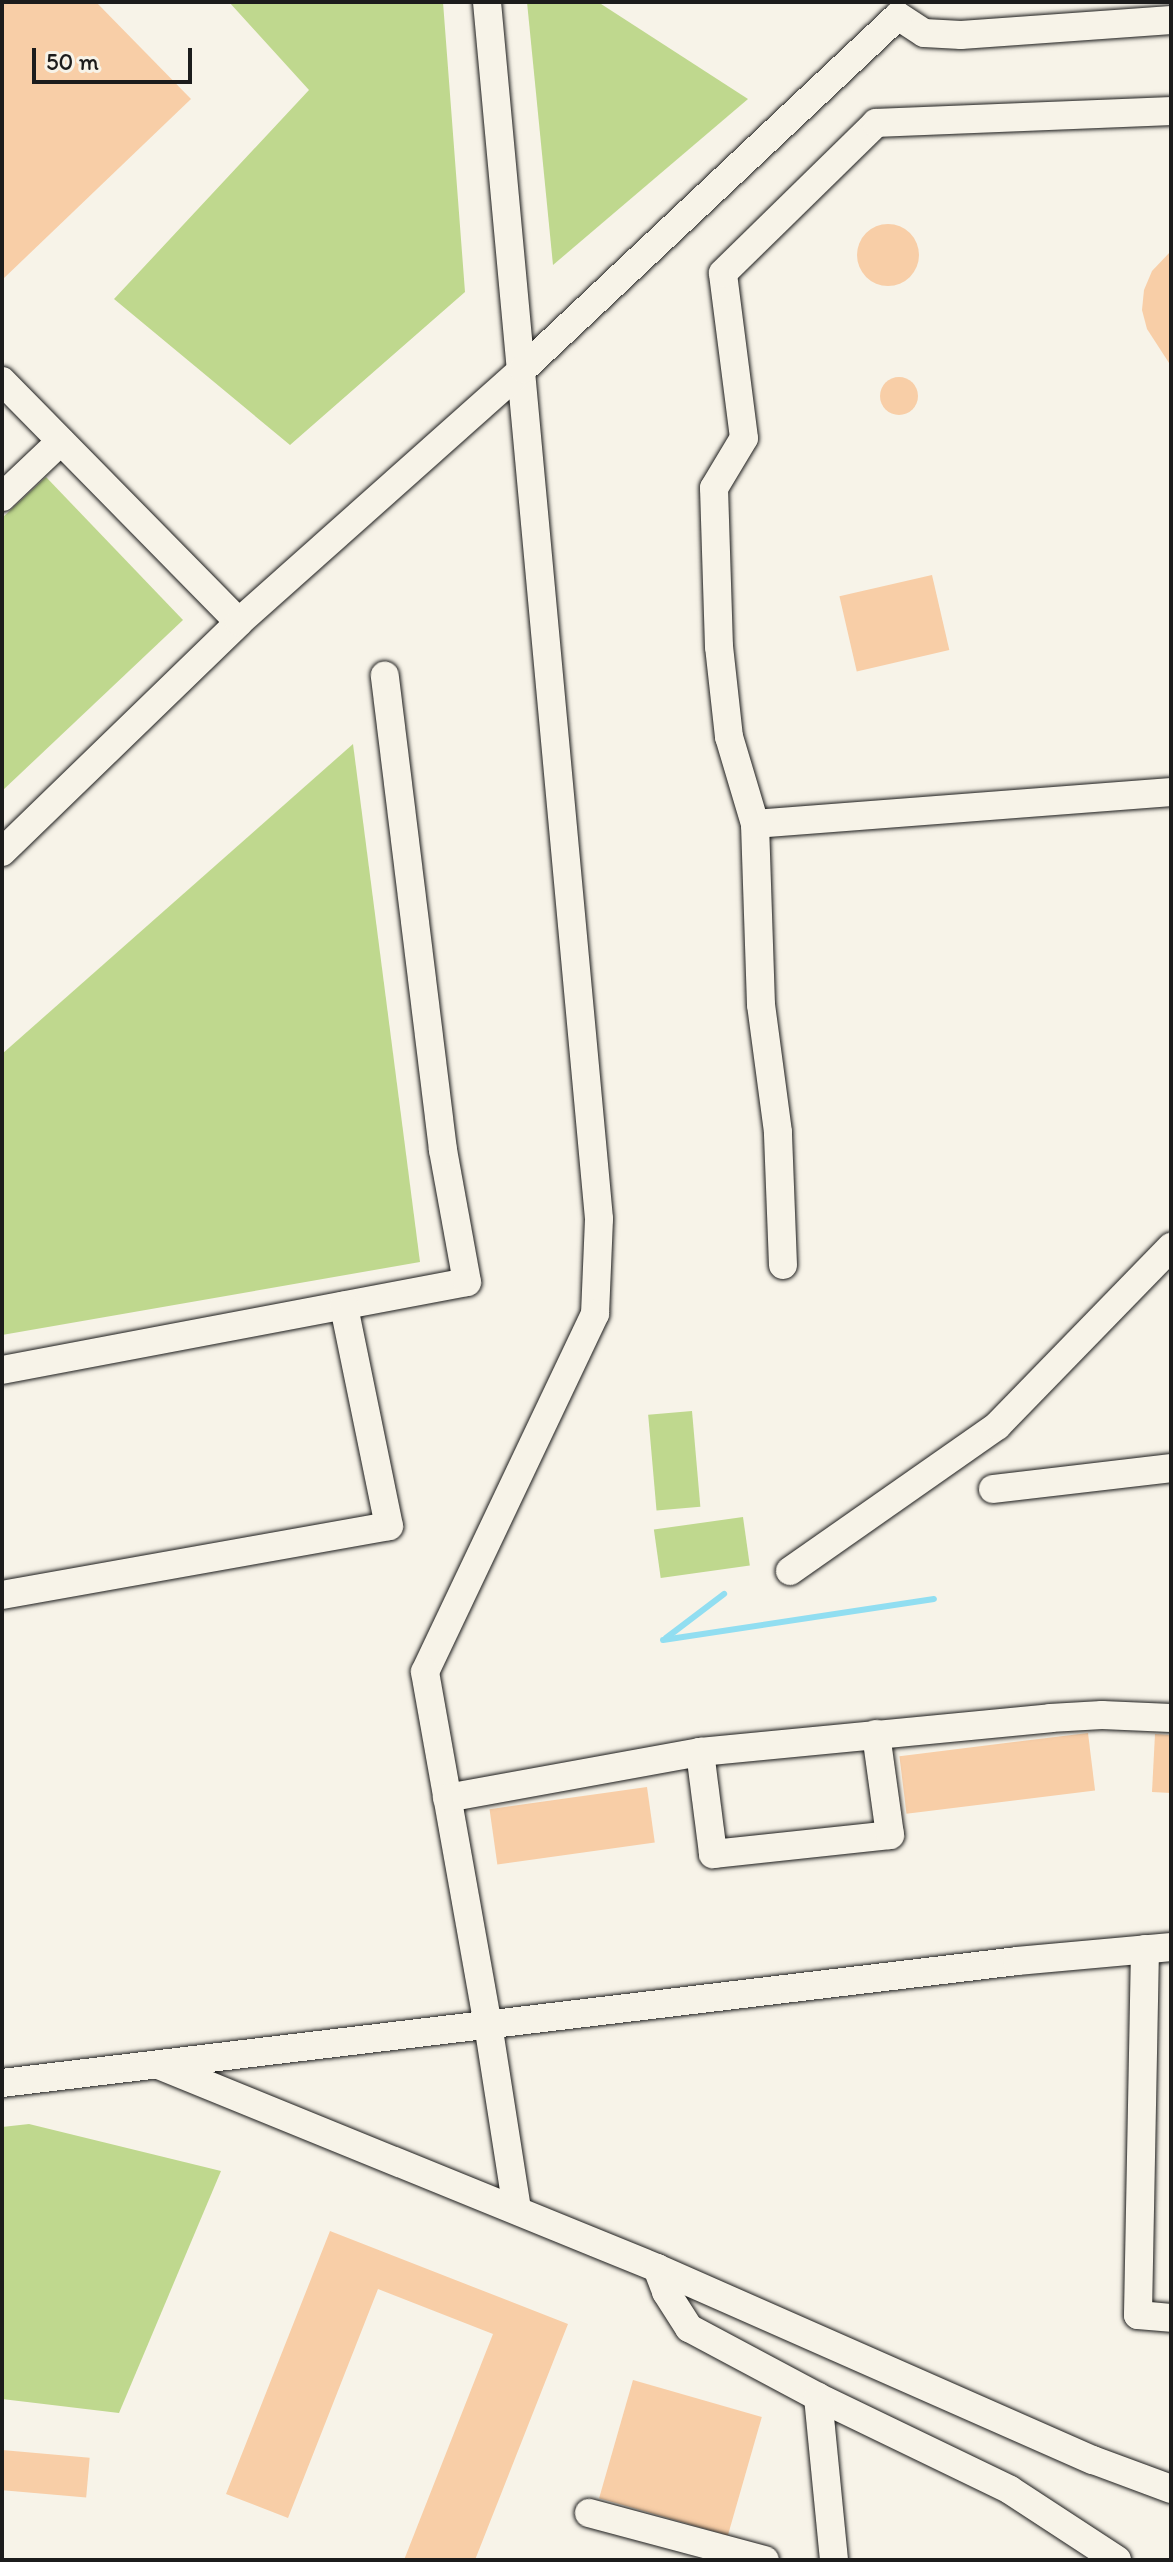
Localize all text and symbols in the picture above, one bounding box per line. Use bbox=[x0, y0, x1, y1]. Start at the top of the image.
scale bar bbox=[36, 32, 196, 82]
text: 50 m bbox=[46, 47, 99, 76]

